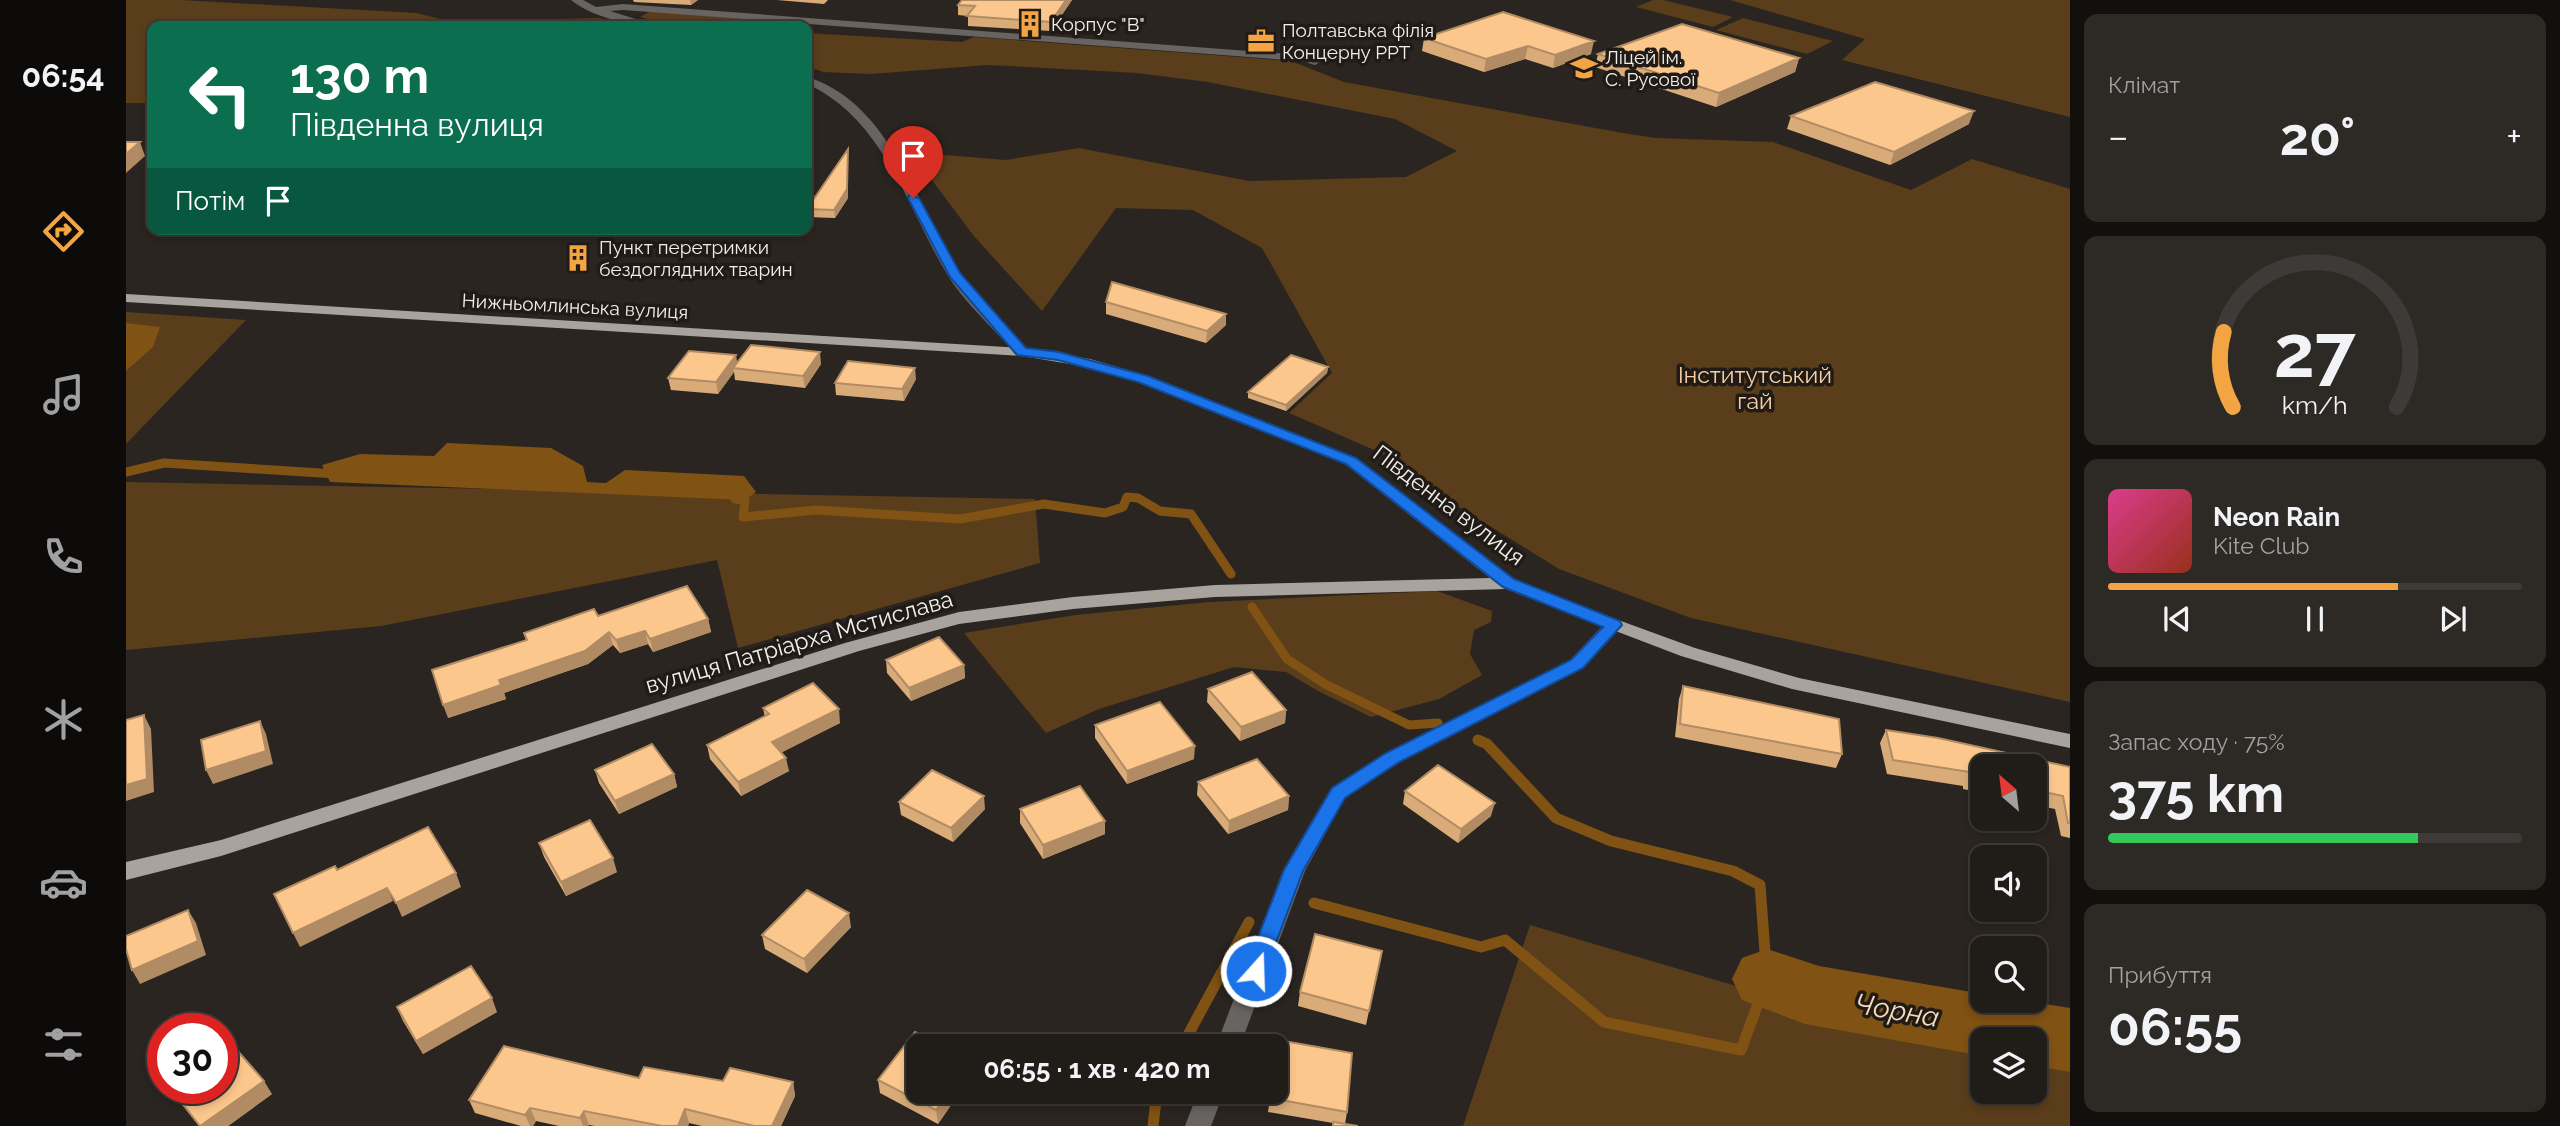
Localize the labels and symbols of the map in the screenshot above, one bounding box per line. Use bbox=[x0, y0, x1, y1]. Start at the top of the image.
building icon: Корпус "В" bbox=[1015, 9, 1045, 39]
place label: Корпус "В" bbox=[1051, 13, 1145, 35]
place label: Полтавська філія Концерну РРТ bbox=[1282, 19, 1434, 63]
office icon: Полтавська філія Концерну РРТ bbox=[1246, 26, 1276, 56]
place label: Ліцей ім. С. Русової bbox=[1605, 46, 1696, 90]
school or university icon: Ліцей ім. С. Русової bbox=[1569, 53, 1599, 83]
pin bbox=[883, 126, 943, 198]
place label: Пункт перетримки бездоглядних тварин bbox=[599, 236, 793, 280]
building icon: Пункт перетримки бездоглядних тварин bbox=[563, 243, 593, 273]
street label: Нижньомлинська вулиця bbox=[461, 289, 689, 323]
park label: Інститутський гай bbox=[1678, 361, 1832, 414]
street label: Південна вулиця bbox=[1368, 439, 1530, 570]
street label: вулиця Патріарха Мстислава bbox=[642, 585, 956, 698]
north arrow bbox=[1970, 754, 2048, 831]
position arrow bbox=[1219, 934, 1293, 1008]
water label: Чорна bbox=[1852, 987, 1942, 1034]
speed limit sign: 30 bbox=[147, 1013, 238, 1104]

